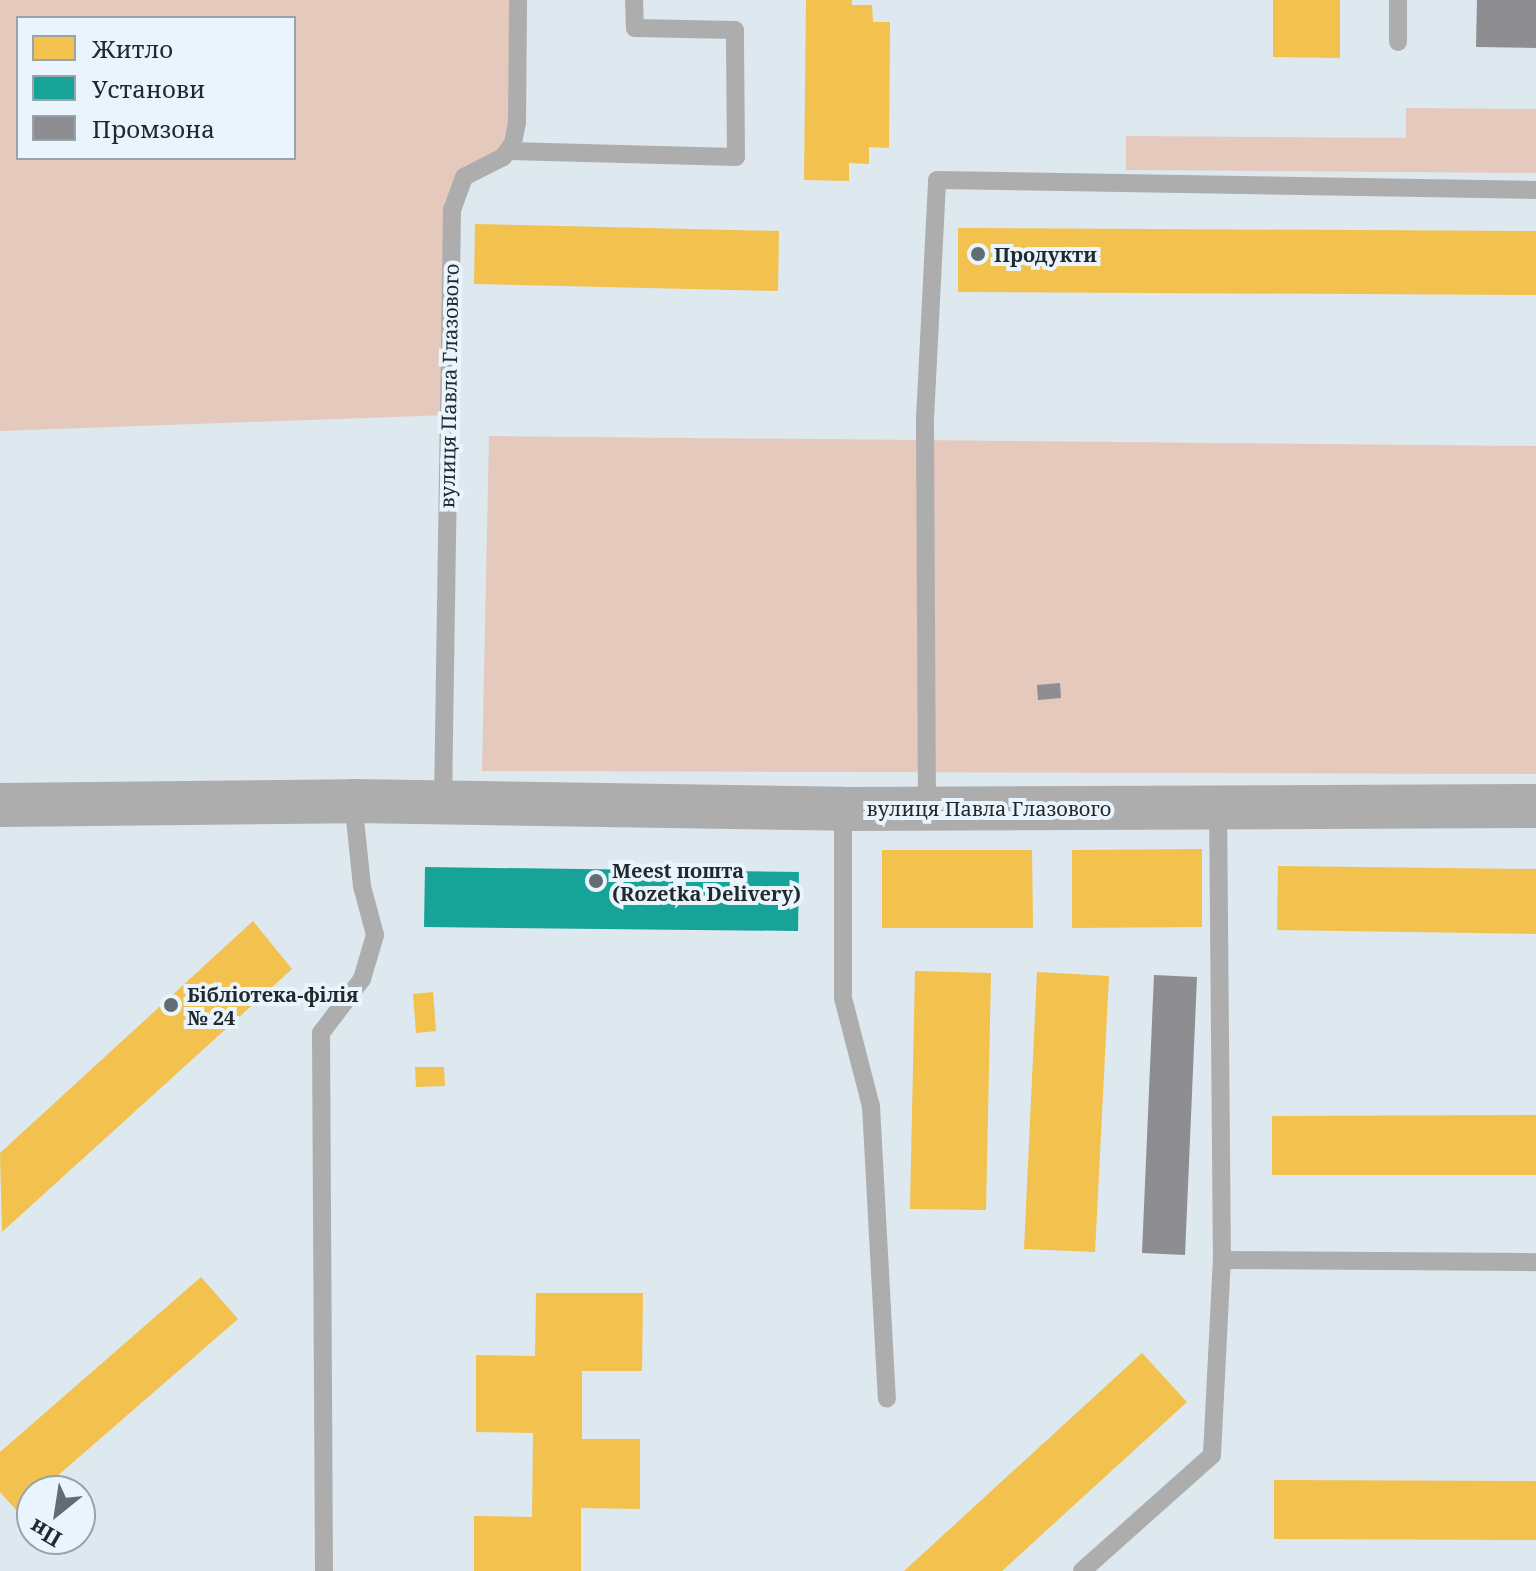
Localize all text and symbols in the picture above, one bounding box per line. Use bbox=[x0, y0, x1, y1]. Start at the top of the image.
legend bbox=[16, 16, 296, 160]
text: Житло bbox=[92, 32, 173, 65]
text: Установи bbox=[92, 72, 205, 105]
text: Промзона bbox=[92, 112, 215, 145]
place label: Продукти bbox=[994, 242, 1097, 266]
marker: Продукти bbox=[969, 245, 987, 263]
street label: вулиця Павла Глазового bbox=[435, 263, 463, 509]
street label: вулиця Павла Глазового bbox=[867, 796, 1111, 820]
place label: Meest пошта (Rozetka Delivery) bbox=[612, 858, 801, 905]
marker: Meest пошта (Rozetka Delivery) bbox=[587, 872, 605, 890]
place label: Бібліотека-філія № 24 bbox=[187, 982, 358, 1029]
marker: Бібліотека-філія № 24 bbox=[162, 996, 180, 1014]
north arrow bbox=[16, 1475, 96, 1555]
text: Пн bbox=[23, 1513, 67, 1555]

